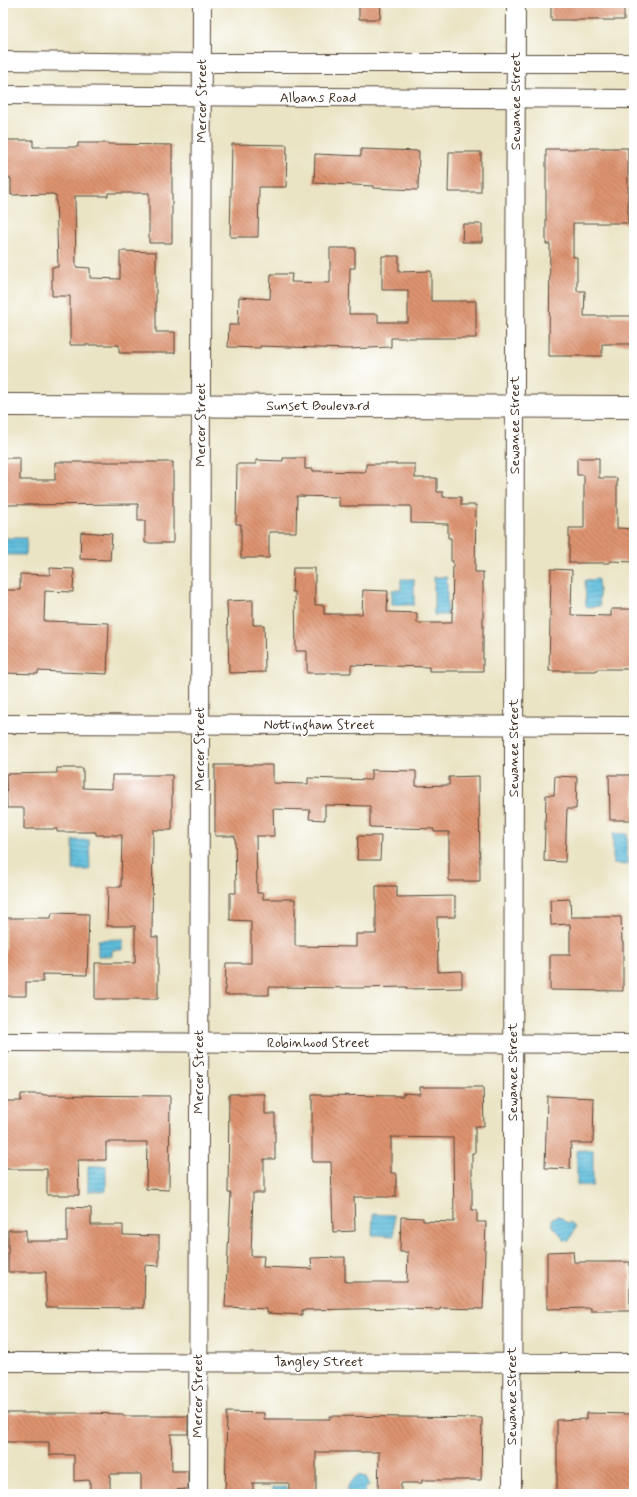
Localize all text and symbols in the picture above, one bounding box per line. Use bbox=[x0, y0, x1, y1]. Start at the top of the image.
street label: Sewanee Street bbox=[507, 51, 525, 150]
street label: Mercer Street bbox=[193, 59, 211, 143]
street label: Albans Road bbox=[280, 89, 356, 107]
street label: Sewanee Street bbox=[506, 375, 524, 474]
street label: Mercer Street bbox=[192, 383, 210, 467]
street label: Sunset Boulevard bbox=[266, 397, 370, 415]
street label: Sewanee Street bbox=[505, 698, 523, 797]
street label: Mercer Street bbox=[191, 707, 209, 791]
street label: Nottingham Street bbox=[264, 716, 374, 736]
street label: Sewanee Street bbox=[504, 1022, 522, 1121]
street label: Mercer Street bbox=[190, 1030, 208, 1114]
street label: Robinhood Street bbox=[267, 1034, 369, 1052]
street label: Sewanee Street bbox=[503, 1346, 521, 1445]
street label: Tangley Street bbox=[274, 1353, 364, 1372]
street label: Mercer Street bbox=[189, 1354, 207, 1438]

